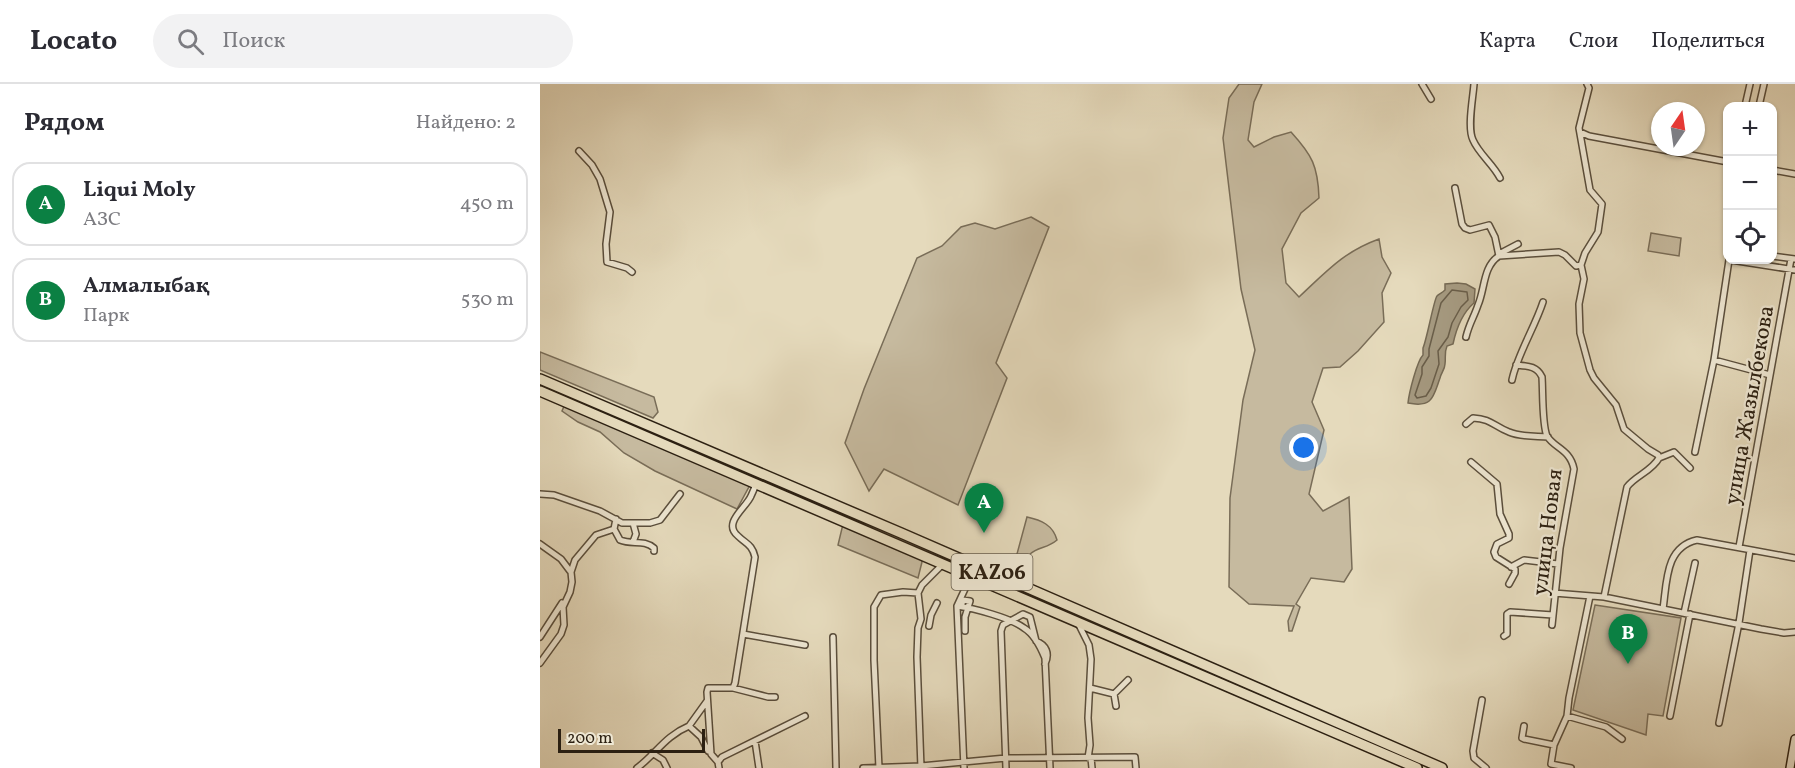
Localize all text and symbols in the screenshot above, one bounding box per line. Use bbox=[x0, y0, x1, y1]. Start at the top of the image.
search box bbox=[153, 14, 573, 68]
text: Locato bbox=[30, 22, 117, 61]
icon: search bbox=[174, 25, 207, 58]
text: Поиск bbox=[222, 26, 285, 57]
text: Карта bbox=[1479, 27, 1536, 56]
text: Слои bbox=[1569, 27, 1618, 56]
text: Поделиться bbox=[1651, 27, 1765, 56]
north arrow bbox=[1651, 102, 1705, 156]
map controls bbox=[1723, 102, 1777, 264]
button: + bbox=[1723, 102, 1777, 156]
text: Рядом bbox=[24, 105, 104, 141]
text: Найдено: 2 bbox=[416, 109, 516, 137]
button: − bbox=[1723, 156, 1777, 210]
text: Liqui Moly bbox=[83, 175, 196, 206]
text: A bbox=[38, 190, 53, 218]
text: 450 m bbox=[460, 190, 514, 218]
text: АЗС bbox=[83, 206, 121, 234]
button: locate bbox=[1723, 210, 1777, 264]
text: Алмалыбақ bbox=[83, 271, 209, 302]
text: B bbox=[39, 286, 52, 314]
text: 530 m bbox=[461, 286, 514, 314]
text: Парк bbox=[83, 302, 129, 330]
street label: улица Жазылбекова bbox=[1718, 303, 1783, 508]
your location bbox=[1289, 433, 1318, 462]
street label: улица Новая bbox=[1525, 467, 1572, 597]
pin: A bbox=[964, 484, 1004, 533]
road number: KАZ06 bbox=[952, 554, 1032, 590]
pin: B bbox=[1608, 614, 1648, 664]
scale bar bbox=[558, 726, 705, 754]
text: 200 m bbox=[567, 728, 612, 750]

